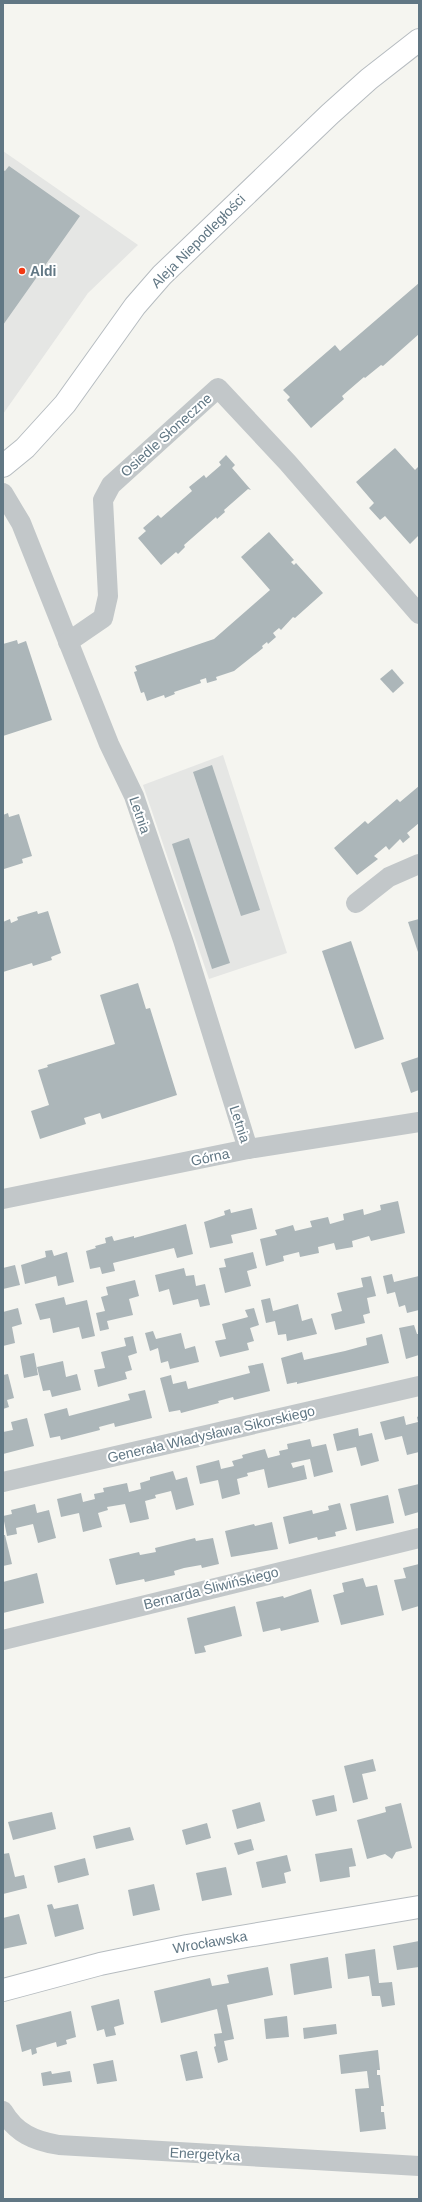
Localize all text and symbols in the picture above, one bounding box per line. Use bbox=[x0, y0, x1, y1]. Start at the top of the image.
street label: Aleja Niepodległości bbox=[148, 191, 248, 291]
place label: Aldi bbox=[30, 263, 56, 279]
marker: Aldi bbox=[17, 266, 27, 276]
street label: Osiedle Słoneczne bbox=[117, 390, 215, 480]
street label: Letnia bbox=[126, 794, 154, 836]
street label: Letnia bbox=[226, 1103, 254, 1145]
street label: Górna bbox=[189, 1145, 231, 1169]
street label: Generała Władysława Sikorskiego bbox=[106, 1402, 316, 1466]
street label: Bernarda Śliwińskiego bbox=[142, 1562, 280, 1613]
street label: Wrocławska bbox=[172, 1928, 249, 1956]
street label: Energetyka bbox=[169, 2144, 241, 2164]

